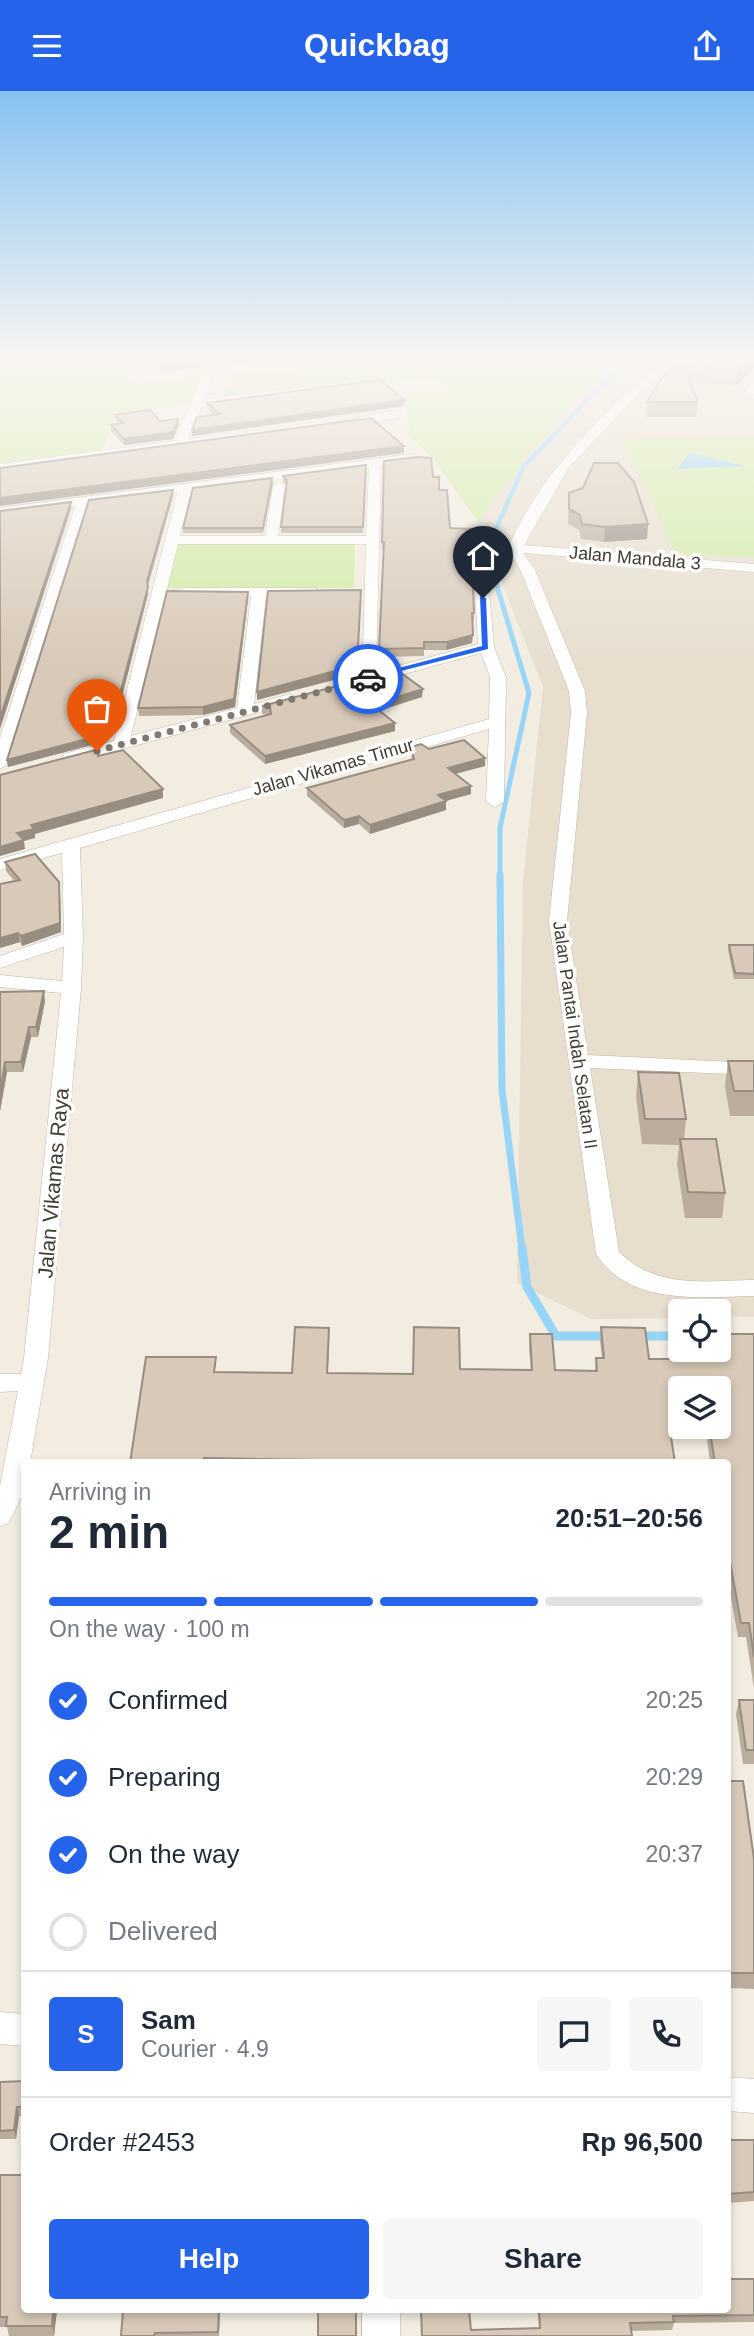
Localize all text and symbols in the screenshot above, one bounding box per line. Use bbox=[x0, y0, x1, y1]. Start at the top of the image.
icon: menu bbox=[28, 27, 66, 65]
text: Quickbag bbox=[304, 27, 450, 63]
icon: share bbox=[688, 27, 726, 65]
pin bbox=[453, 526, 513, 598]
icon: home bbox=[464, 537, 502, 575]
street label: Jalan Mandala 3 bbox=[568, 542, 702, 574]
courier bbox=[333, 644, 403, 714]
icon: car bbox=[349, 660, 387, 698]
pin bbox=[67, 679, 127, 751]
icon: bag bbox=[78, 690, 116, 728]
street label: Jalan Vikamas Timur bbox=[250, 734, 416, 800]
street label: Jalan Pantai Indah Selatan II bbox=[549, 920, 601, 1150]
street label: Jalan Vikamas Raya bbox=[33, 1087, 73, 1279]
map controls bbox=[668, 1299, 731, 1439]
button: locate bbox=[668, 1299, 731, 1362]
button: layers bbox=[668, 1376, 731, 1439]
text: Arriving in bbox=[49, 1479, 151, 1505]
text: 20:51–20:56 bbox=[556, 1503, 703, 1533]
text: 2 min bbox=[49, 1506, 169, 1558]
text: On the way · 100 m bbox=[49, 1616, 250, 1642]
icon: check bbox=[49, 1682, 87, 1720]
text: Confirmed bbox=[108, 1685, 228, 1715]
text: 20:25 bbox=[645, 1687, 703, 1713]
icon: check bbox=[49, 1759, 87, 1797]
text: Preparing bbox=[108, 1762, 221, 1792]
text: 20:29 bbox=[645, 1764, 703, 1790]
icon: check bbox=[49, 1836, 87, 1874]
text: On the way bbox=[108, 1839, 240, 1869]
text: 20:37 bbox=[645, 1841, 703, 1867]
text: Delivered bbox=[108, 1916, 218, 1946]
button: chat bbox=[537, 1997, 611, 2071]
button: phone bbox=[629, 1997, 703, 2071]
text: Sam bbox=[141, 2005, 196, 2035]
text: S bbox=[77, 2019, 95, 2049]
text: Courier · 4.9 bbox=[141, 2036, 269, 2062]
text: Order #2453 bbox=[49, 2127, 195, 2157]
text: Rp 96,500 bbox=[582, 2127, 703, 2157]
button: Help bbox=[49, 2219, 369, 2299]
button: Share bbox=[383, 2219, 703, 2299]

